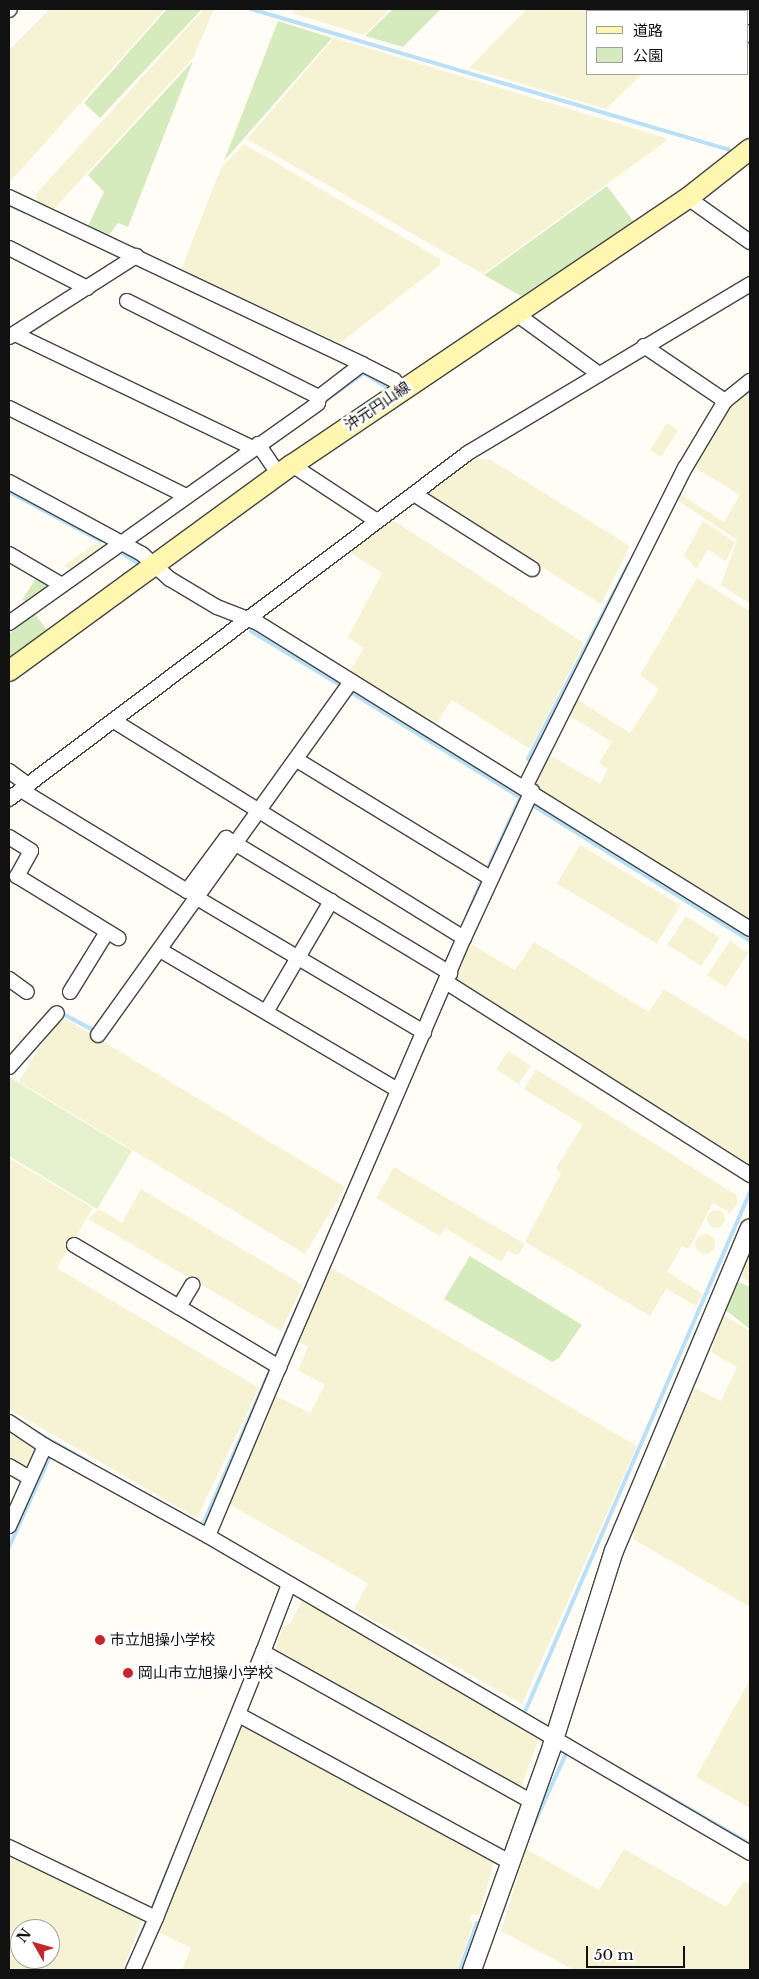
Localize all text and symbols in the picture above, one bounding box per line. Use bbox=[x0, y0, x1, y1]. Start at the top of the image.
legend bbox=[586, 10, 749, 75]
text: 道路 bbox=[633, 21, 663, 40]
text: 公園 bbox=[633, 46, 663, 65]
street label: 沖元円山線 bbox=[341, 378, 413, 434]
place label: 市立旭操小学校 bbox=[110, 1631, 215, 1649]
marker: 市立旭操小学校 bbox=[94, 1634, 106, 1646]
place label: 岡山市立旭操小学校 bbox=[138, 1664, 273, 1682]
marker: 岡山市立旭操小学校 bbox=[122, 1667, 134, 1679]
north arrow bbox=[10, 1919, 60, 1969]
text: N bbox=[13, 1925, 35, 1946]
scale bar bbox=[589, 1936, 688, 1968]
text: 50 m bbox=[594, 1945, 634, 1964]

